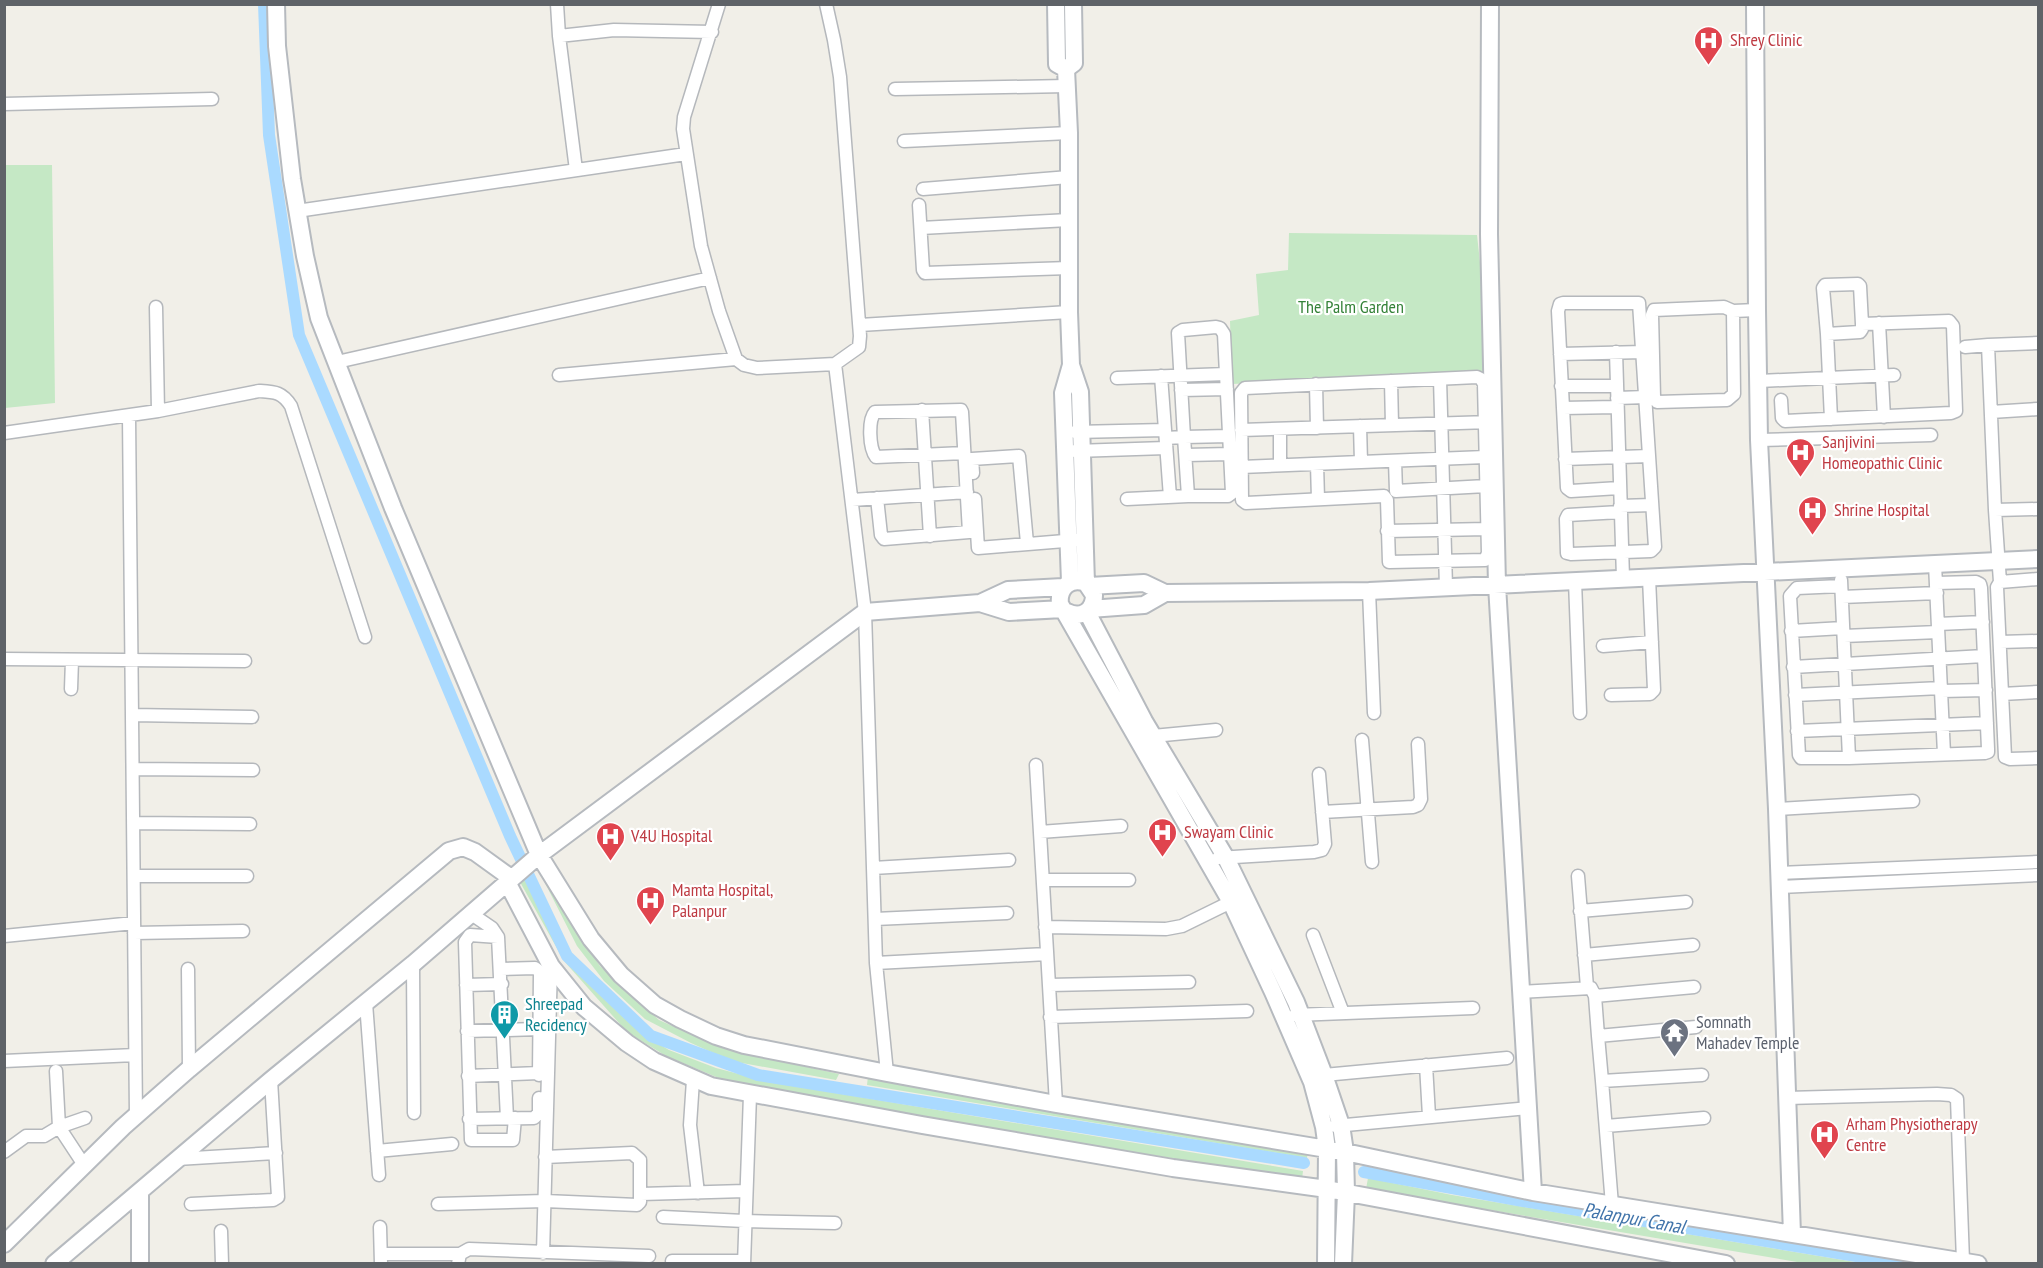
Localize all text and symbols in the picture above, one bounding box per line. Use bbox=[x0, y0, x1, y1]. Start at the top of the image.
hospital icon: Shrey Clinic bbox=[1693, 24, 1725, 66]
place label: Shrey Clinic bbox=[1730, 28, 1803, 51]
park label: The Palm Garden bbox=[1298, 295, 1404, 318]
place label: Sanjivini Homeopathic Clinic bbox=[1822, 430, 1943, 474]
hospital icon: Sanjivini Homeopathic Clinic bbox=[1785, 436, 1817, 478]
hospital icon: Shrine Hospital bbox=[1797, 494, 1829, 536]
place label: Shrine Hospital bbox=[1834, 498, 1930, 521]
hospital icon: Swayam Clinic bbox=[1147, 816, 1179, 858]
hospital icon: V4U Hospital bbox=[594, 820, 626, 862]
place label: Swayam Clinic bbox=[1184, 820, 1274, 843]
place label: V4U Hospital bbox=[630, 824, 713, 847]
place label: Mamta Hospital, Palanpur bbox=[672, 878, 773, 922]
hospital icon: Mamta Hospital, Palanpur bbox=[635, 884, 667, 926]
place label: Shreepad Recidency bbox=[525, 992, 587, 1036]
building icon: Shreepad Recidency bbox=[488, 998, 520, 1040]
place label: Somnath Mahadev Temple bbox=[1696, 1010, 1799, 1054]
temple icon: Somnath Mahadev Temple bbox=[1659, 1016, 1691, 1058]
place label: Arham Physiotherapy Centre bbox=[1846, 1112, 1978, 1156]
hospital icon: Arham Physiotherapy Centre bbox=[1809, 1118, 1841, 1160]
water label: Palanpur Canal bbox=[1581, 1196, 1689, 1240]

